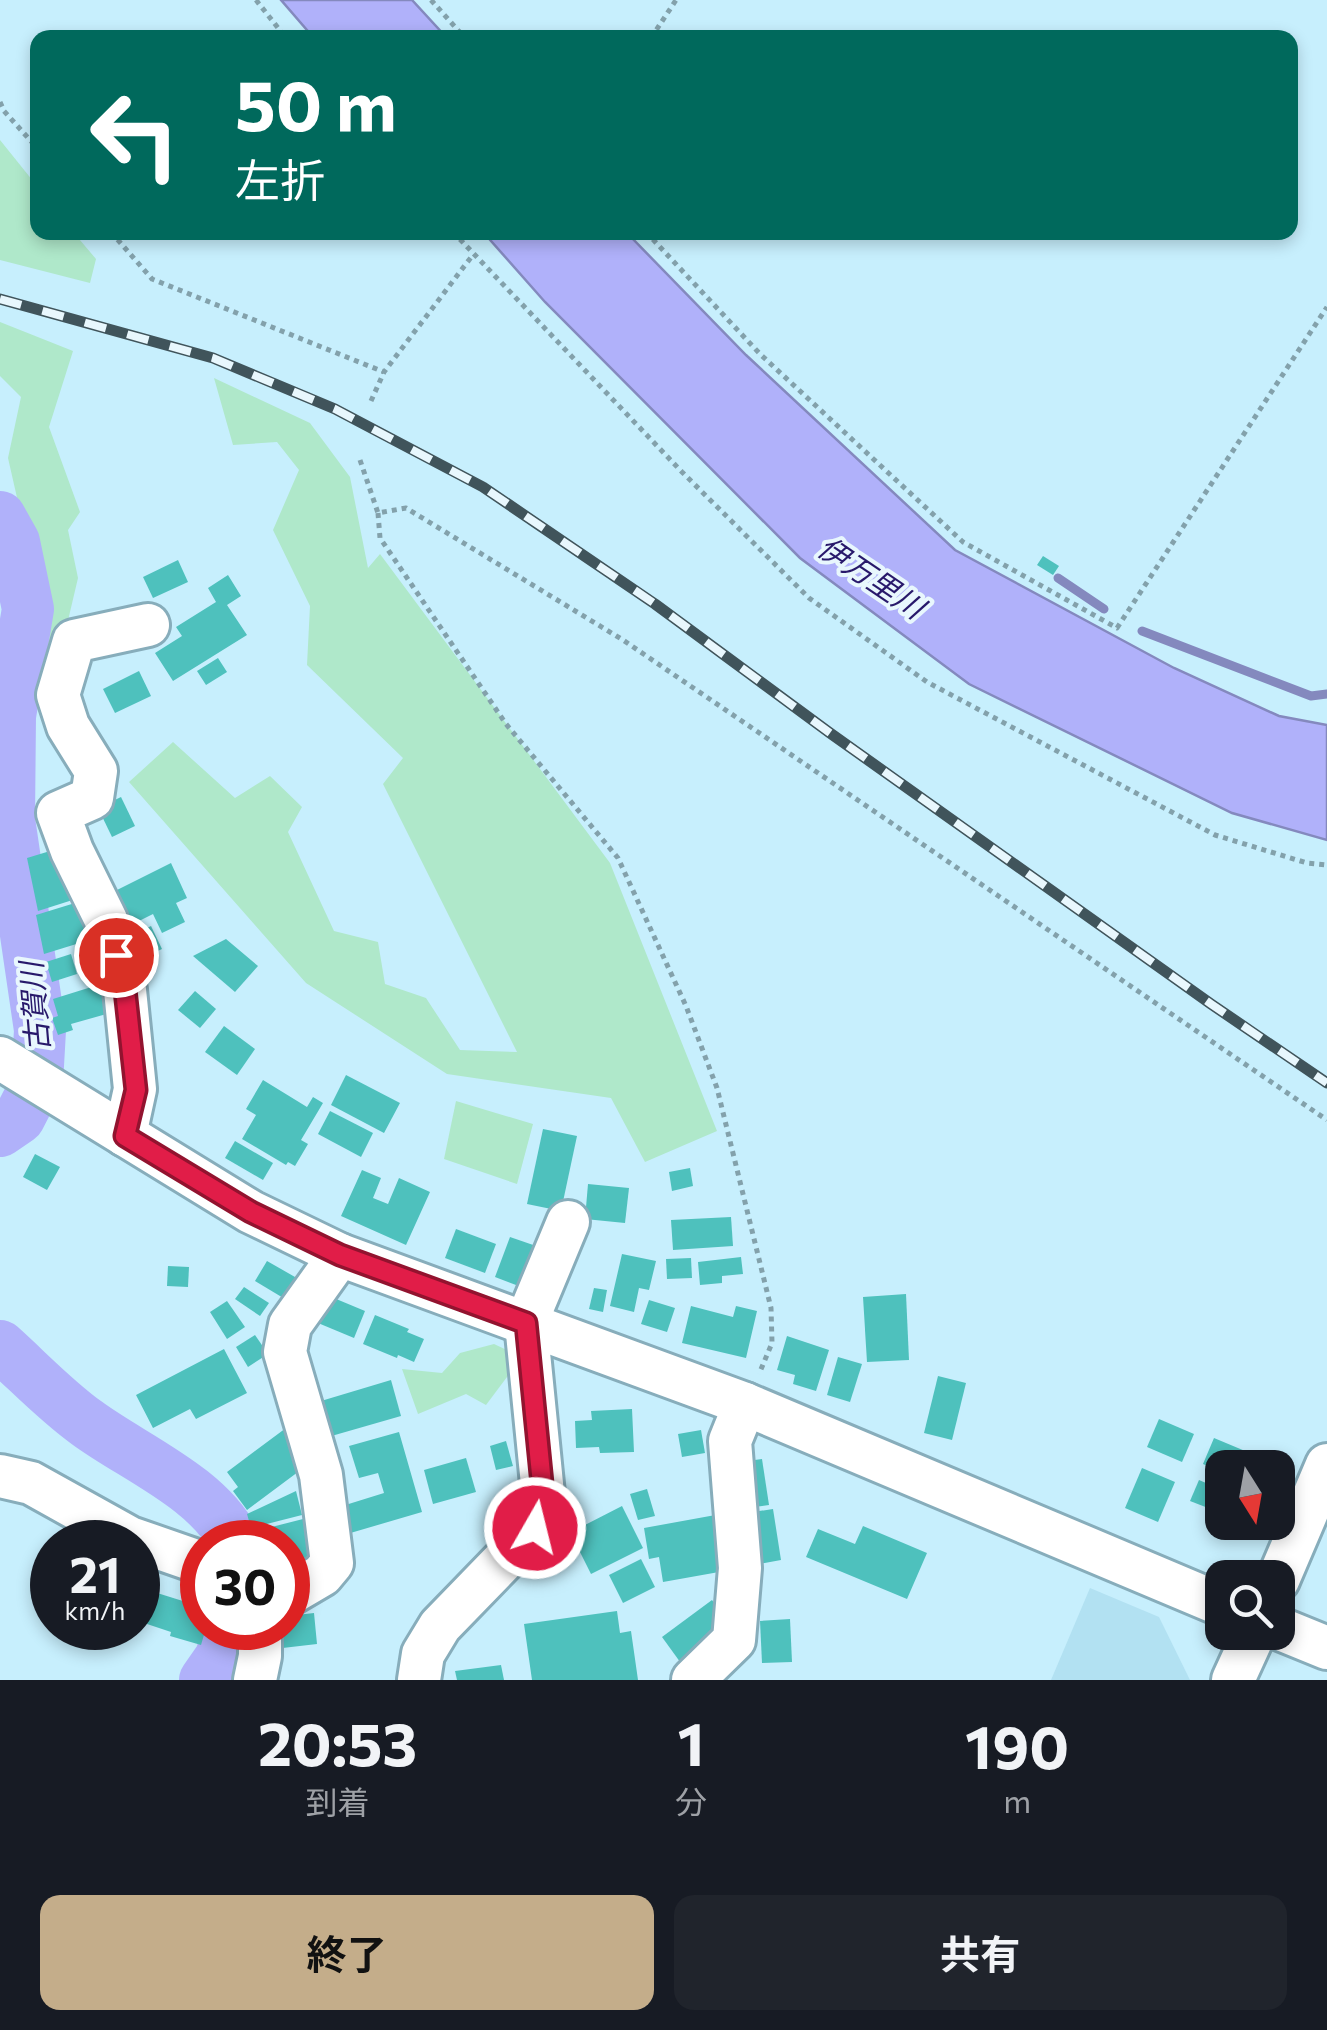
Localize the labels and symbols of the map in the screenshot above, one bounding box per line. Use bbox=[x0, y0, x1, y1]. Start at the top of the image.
water label: 伊万里川 bbox=[812, 527, 935, 627]
pin bbox=[74, 913, 159, 998]
water label: 古賀川 bbox=[10, 958, 55, 1053]
north arrow bbox=[1205, 1450, 1295, 1540]
position arrow bbox=[483, 1476, 587, 1580]
speed limit sign: 30 bbox=[180, 1520, 310, 1650]

